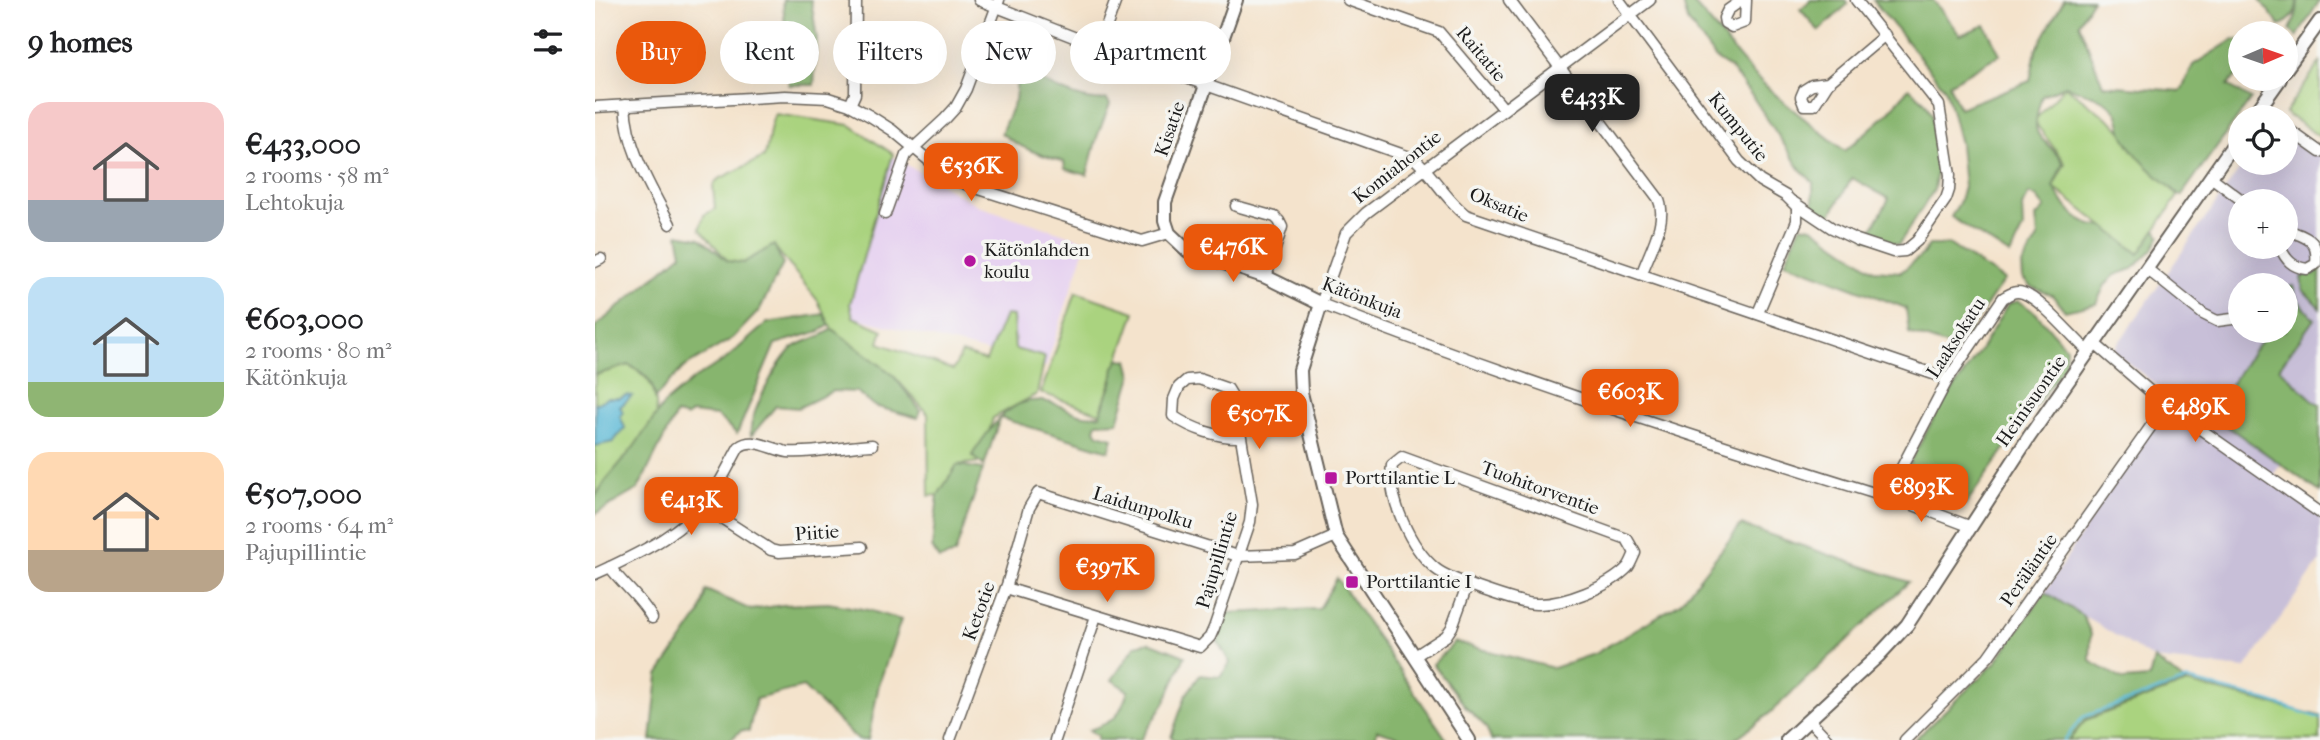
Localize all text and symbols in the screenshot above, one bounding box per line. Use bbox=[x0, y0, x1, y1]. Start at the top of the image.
chip: Buy bbox=[616, 21, 706, 84]
chip: Rent bbox=[720, 21, 819, 84]
chip: Filters bbox=[833, 21, 947, 84]
chip: New bbox=[961, 21, 1056, 84]
chip: Apartment bbox=[1070, 21, 1231, 84]
north arrow bbox=[2228, 21, 2298, 91]
map controls bbox=[2228, 21, 2298, 343]
street label: Raitatie bbox=[1451, 22, 1511, 86]
icon: filters bbox=[529, 23, 567, 61]
text: 9 homes bbox=[28, 25, 133, 60]
pin: €433K bbox=[1543, 74, 1641, 134]
text: €433K bbox=[1561, 83, 1623, 110]
street label: Kumputie bbox=[1703, 88, 1773, 166]
street label: Kisatie bbox=[1150, 99, 1190, 159]
button: locate bbox=[2228, 105, 2298, 175]
street label: Komiahontie bbox=[1349, 126, 1445, 208]
text: €433,000 bbox=[245, 127, 361, 162]
icon: home bbox=[84, 130, 168, 214]
pin: €536K bbox=[922, 144, 1020, 203]
text: €536K bbox=[940, 152, 1002, 179]
text: 2 rooms · 58 m² bbox=[245, 162, 389, 189]
street label: Oksatie bbox=[1466, 183, 1532, 227]
text: Lehtokuja bbox=[245, 189, 344, 216]
button: + bbox=[2228, 189, 2298, 259]
pin: €476K bbox=[1184, 224, 1282, 284]
text: €476K bbox=[1200, 233, 1266, 260]
place label: Kätönlahden koulu bbox=[984, 239, 1090, 283]
marker: Kätönlahden koulu bbox=[962, 253, 978, 269]
street label: Kätönkuja bbox=[1319, 273, 1405, 323]
button: − bbox=[2228, 273, 2298, 343]
street label: Laaksokatu bbox=[1922, 293, 1990, 382]
text: €603,000 bbox=[245, 302, 364, 337]
icon: home bbox=[84, 305, 168, 389]
text: 2 rooms · 80 m² bbox=[245, 337, 392, 364]
street label: Heinisuontie bbox=[1992, 351, 2070, 451]
text: Kätönkuja bbox=[245, 364, 347, 391]
pin: €603K bbox=[1581, 370, 1679, 429]
text: €603K bbox=[1598, 378, 1662, 405]
pin: €489K bbox=[2146, 384, 2244, 444]
pin: €507K bbox=[1210, 392, 1308, 451]
text: €489K bbox=[2161, 393, 2229, 420]
text: €507K bbox=[1227, 400, 1291, 427]
street label: Tuohitorventie bbox=[1478, 456, 1602, 520]
pin: €893K bbox=[1872, 464, 1970, 524]
place label: Porttilantie L bbox=[1345, 467, 1456, 489]
marker: Porttilantie L bbox=[1323, 470, 1339, 486]
text: €893K bbox=[1889, 473, 1953, 500]
text: €507,000 bbox=[245, 477, 362, 512]
pin: €413K bbox=[642, 477, 740, 537]
icon: home bbox=[84, 480, 168, 564]
street label: Laidunpolku bbox=[1090, 482, 1196, 534]
text: €413K bbox=[660, 486, 722, 513]
street label: Pajupillintie bbox=[1192, 509, 1242, 611]
text: 2 rooms · 64 m² bbox=[245, 512, 393, 539]
street label: Piitie bbox=[794, 520, 840, 546]
street label: Peräläntie bbox=[1996, 529, 2062, 611]
text: Pajupillintie bbox=[245, 539, 366, 566]
pin: €397K bbox=[1058, 544, 1156, 604]
text: €397K bbox=[1076, 553, 1138, 580]
place label: Porttilantie I bbox=[1366, 571, 1472, 593]
marker: Porttilantie I bbox=[1344, 574, 1360, 590]
street label: Ketotie bbox=[958, 579, 1000, 643]

